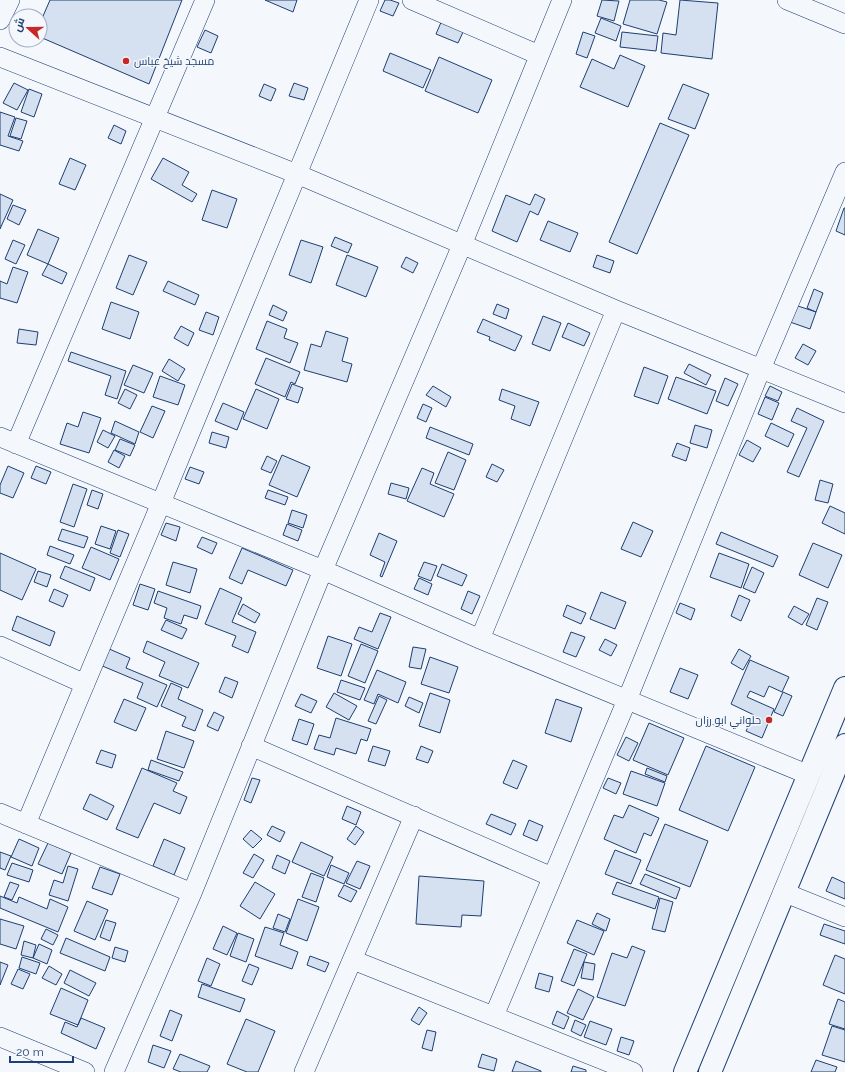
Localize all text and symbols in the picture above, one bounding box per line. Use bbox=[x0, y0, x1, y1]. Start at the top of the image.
north arrow bbox=[8, 8, 48, 48]
text: ش bbox=[11, 16, 28, 34]
place label: مسجد شيخ عباس bbox=[134, 55, 214, 69]
marker: مسجد شيخ عباس bbox=[121, 56, 131, 66]
place label: حلواني ابو رزان bbox=[696, 714, 761, 729]
marker: حلواني ابو رزان bbox=[764, 715, 774, 725]
scale bar bbox=[10, 1038, 73, 1064]
text: 20 m bbox=[16, 1045, 44, 1059]

